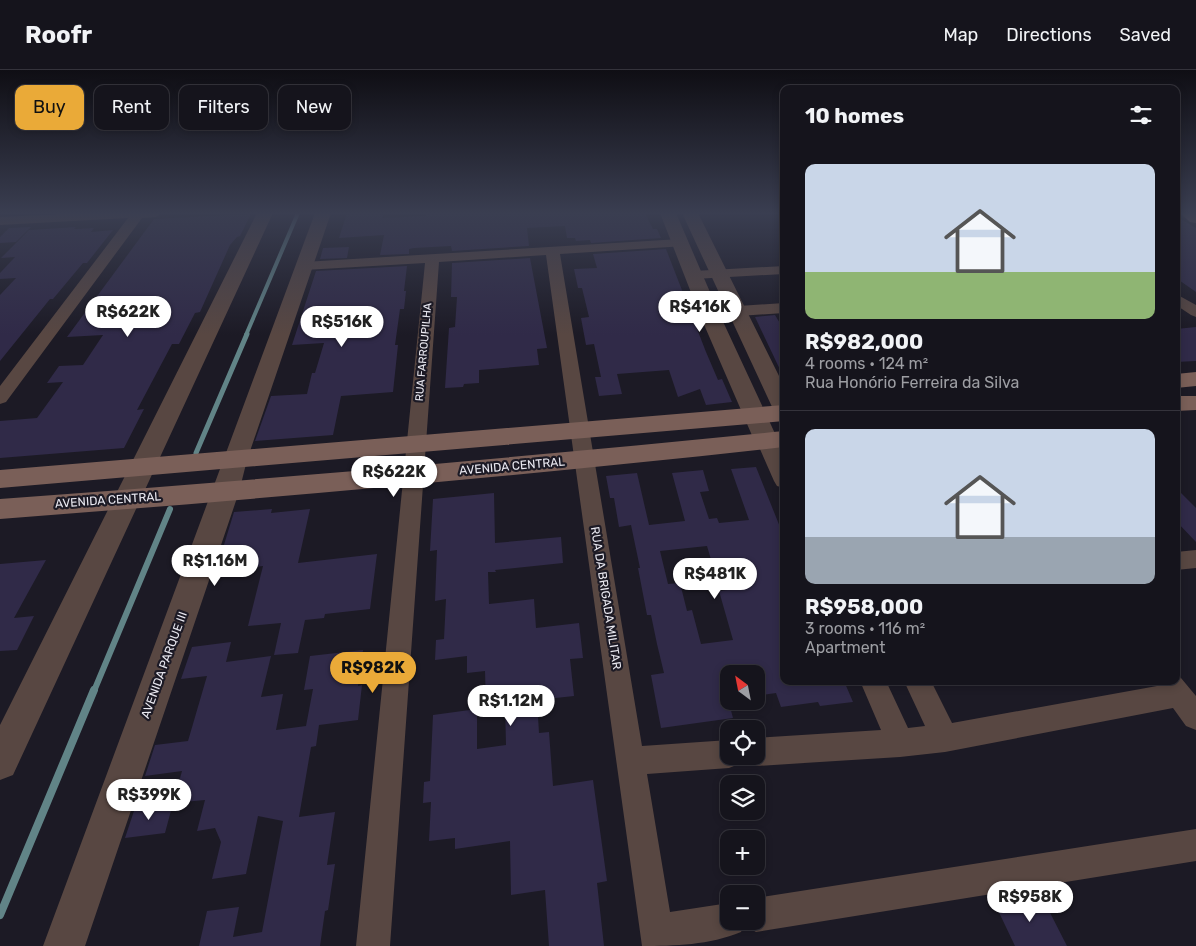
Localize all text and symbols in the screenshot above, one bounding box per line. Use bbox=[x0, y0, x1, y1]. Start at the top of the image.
text: Roofr bbox=[25, 21, 92, 49]
text: Map bbox=[943, 24, 978, 46]
text: Directions bbox=[1006, 24, 1092, 46]
text: Saved bbox=[1120, 24, 1171, 46]
chip: Buy bbox=[15, 85, 84, 130]
chip: Rent bbox=[94, 85, 169, 130]
chip: Filters bbox=[179, 85, 268, 130]
chip: New bbox=[278, 85, 351, 130]
icon: filters bbox=[1127, 101, 1155, 129]
text: 10 homes bbox=[805, 103, 904, 128]
icon: home bbox=[935, 196, 1025, 286]
pin: R$416K bbox=[659, 290, 741, 333]
pin: R$622K bbox=[87, 296, 169, 338]
text: R$416K bbox=[669, 297, 731, 316]
text: R$622K bbox=[96, 302, 160, 321]
street label: RUA FARROUPILHA bbox=[413, 302, 434, 402]
pin: R$516K bbox=[301, 306, 383, 348]
text: R$516K bbox=[312, 312, 372, 331]
text: R$982,000 bbox=[805, 329, 923, 354]
text: 4 rooms · 124 m² bbox=[805, 354, 928, 373]
text: Rua Honório Ferreira da Silva bbox=[805, 373, 1019, 392]
street label: AVENIDA CENTRAL bbox=[458, 454, 566, 478]
pin: R$622K bbox=[353, 456, 435, 498]
text: R$622K bbox=[362, 462, 426, 481]
icon: home bbox=[935, 462, 1025, 552]
street label: AVENIDA CENTRAL bbox=[55, 489, 162, 511]
street label: RUA DA BRIGADA MILITAR bbox=[588, 526, 624, 671]
pin: R$1.16M bbox=[169, 544, 261, 587]
text: R$1.16M bbox=[183, 551, 247, 570]
pin: R$481K bbox=[674, 558, 756, 600]
text: R$481K bbox=[684, 564, 746, 583]
text: R$958,000 bbox=[805, 594, 923, 619]
street label: AVENIDA PARQUE III bbox=[138, 610, 190, 720]
text: 3 rooms · 116 m² bbox=[805, 619, 925, 638]
text: Apartment bbox=[805, 638, 885, 657]
pin: R$982K bbox=[332, 652, 414, 694]
text: R$982K bbox=[341, 658, 405, 677]
north arrow bbox=[720, 665, 765, 710]
map controls bbox=[720, 665, 765, 930]
pin: R$1.12M bbox=[465, 684, 557, 727]
text: R$1.12M bbox=[479, 691, 543, 710]
button: locate bbox=[720, 720, 765, 765]
button: layers bbox=[720, 775, 765, 820]
pin: R$399K bbox=[108, 778, 190, 821]
text: R$399K bbox=[117, 785, 181, 804]
button: + bbox=[720, 830, 765, 875]
pin: R$958K bbox=[989, 880, 1071, 923]
button: − bbox=[720, 885, 765, 930]
text: R$958K bbox=[998, 887, 1062, 906]

